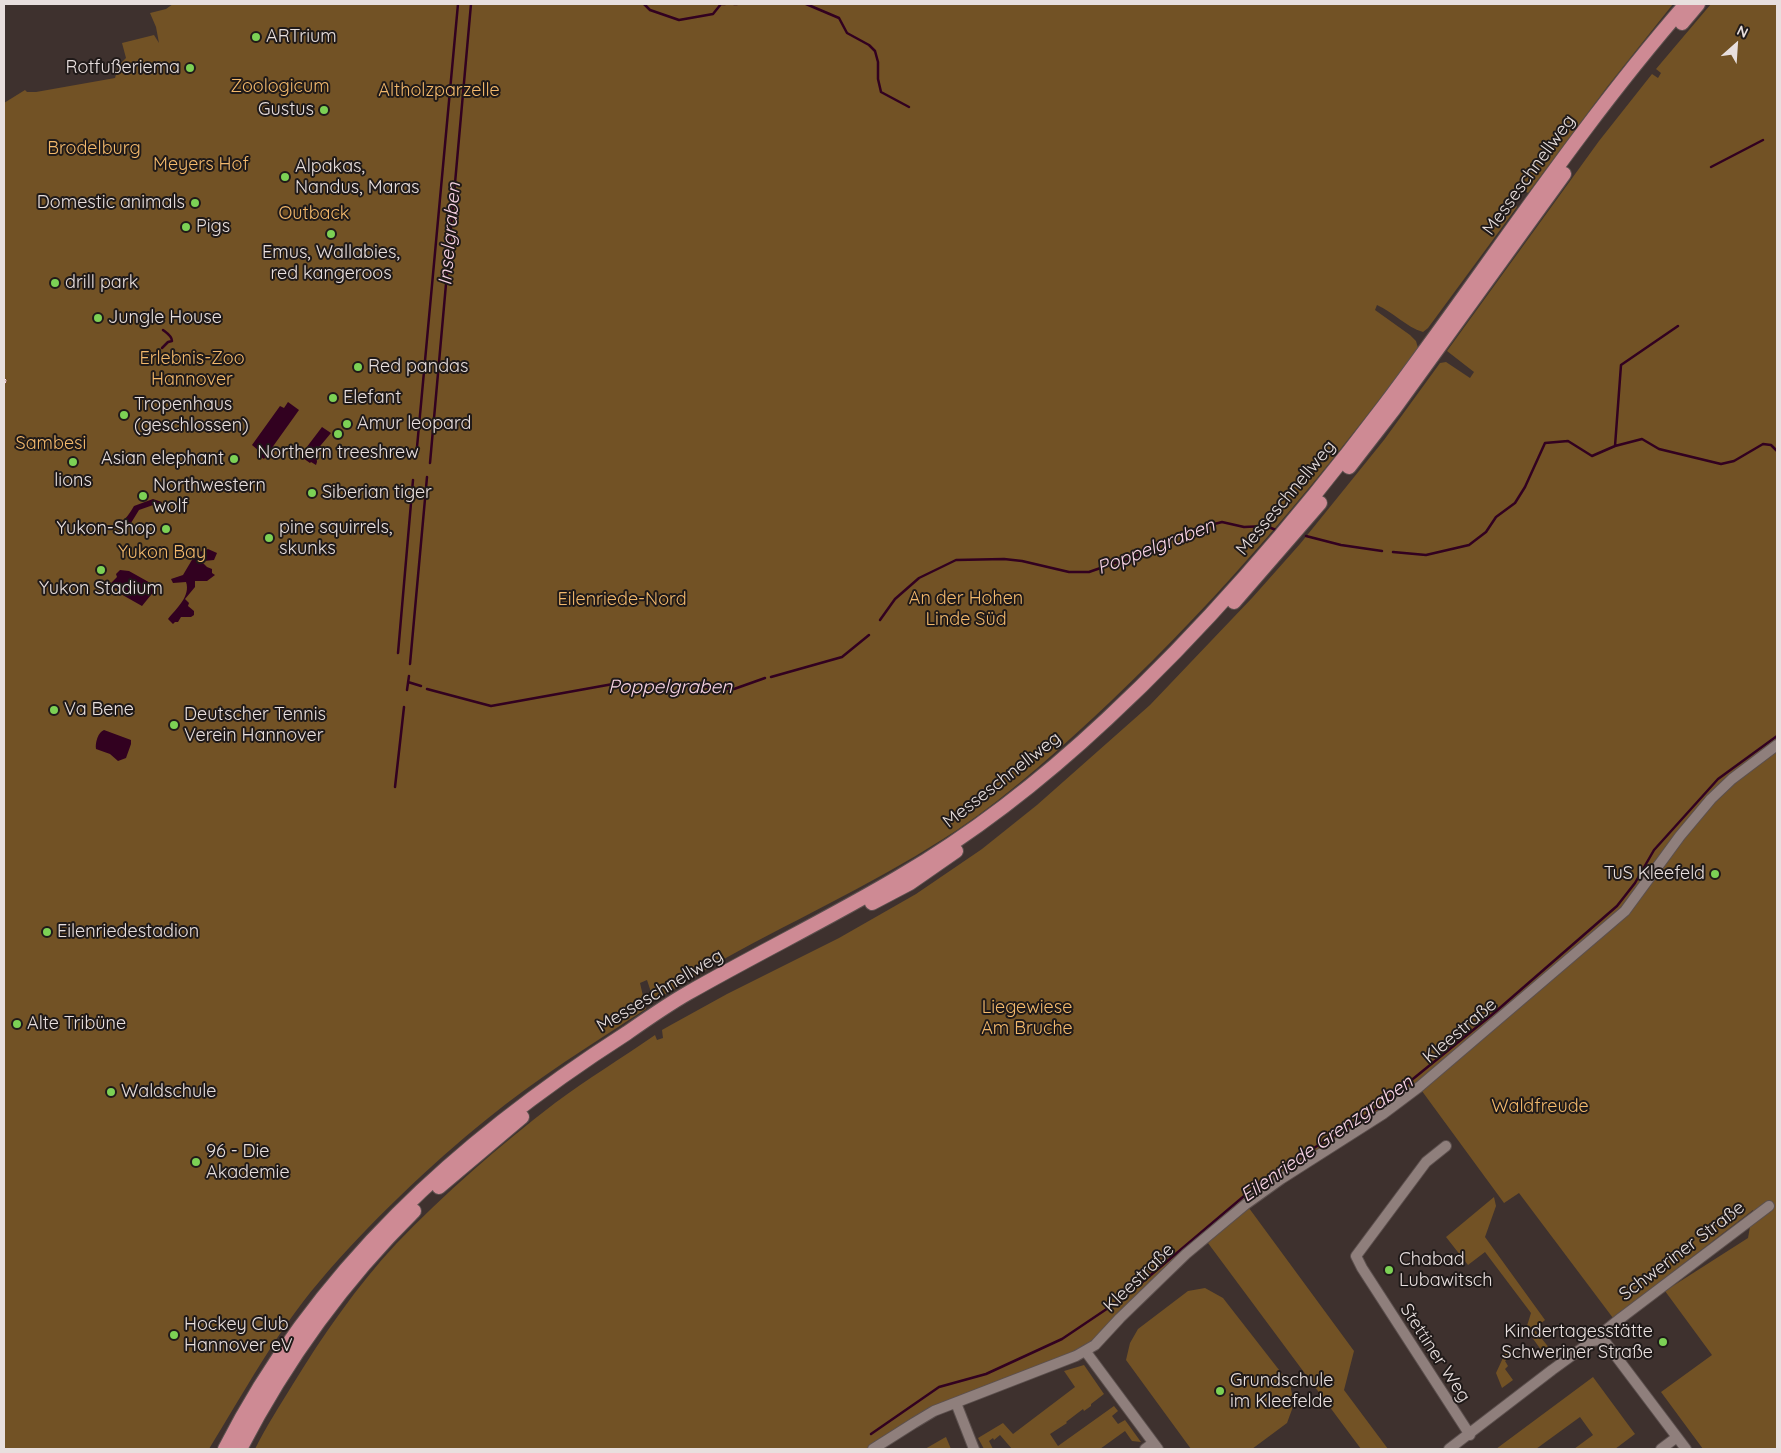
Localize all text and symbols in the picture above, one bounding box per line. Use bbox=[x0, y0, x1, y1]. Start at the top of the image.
north arrow bbox=[1711, 20, 1761, 70]
text: N bbox=[1734, 21, 1751, 42]
place label: ARTrium bbox=[266, 26, 337, 48]
marker: ARTrium bbox=[250, 31, 262, 43]
place label: Rotfußeriema bbox=[65, 57, 180, 79]
marker: Rotfußeriema bbox=[184, 62, 196, 74]
park label: Zoologicum bbox=[230, 76, 330, 98]
park label: Altholzparzelle bbox=[378, 80, 500, 102]
place label: Gustus bbox=[258, 99, 314, 121]
marker: Gustus bbox=[318, 104, 330, 116]
street label: Messeschnellweg bbox=[1478, 111, 1580, 239]
park label: Brodelburg bbox=[47, 138, 141, 160]
park label: Meyers Hof bbox=[153, 154, 249, 176]
place label: Alpakas, Nandus, Maras bbox=[295, 156, 420, 198]
marker: Alpakas, Nandus, Maras bbox=[279, 171, 291, 183]
water label: Inselgraben bbox=[434, 182, 466, 286]
place label: Domestic animals bbox=[37, 192, 185, 214]
marker: Domestic animals bbox=[189, 197, 201, 209]
park label: Outback bbox=[279, 203, 349, 225]
place label: Pigs bbox=[196, 216, 230, 238]
marker: Pigs bbox=[180, 221, 192, 233]
marker: Emus, Wallabies, red kangeroos bbox=[325, 228, 337, 240]
place label: Emus, Wallabies, red kangeroos bbox=[262, 242, 400, 284]
place label: drill park bbox=[65, 272, 138, 294]
marker: drill park bbox=[49, 277, 61, 289]
place label: Jungle House bbox=[108, 307, 222, 329]
marker: Jungle House bbox=[92, 312, 104, 324]
park label: Erlebnis-Zoo Hannover bbox=[139, 348, 245, 390]
place label: Red pandas bbox=[368, 356, 468, 378]
marker: Red pandas bbox=[352, 361, 364, 373]
place label: Elefant bbox=[343, 387, 401, 409]
marker: Elefant bbox=[327, 392, 339, 404]
place label: Tropenhaus (geschlossen) bbox=[134, 394, 249, 436]
marker: Tropenhaus (geschlossen) bbox=[118, 409, 130, 421]
place label: Amur leopard bbox=[357, 413, 471, 435]
marker: Amur leopard bbox=[341, 418, 353, 430]
marker: Northern treeshrew bbox=[332, 428, 344, 440]
park label: Sambesi bbox=[16, 433, 86, 455]
street label: Messeschnellweg bbox=[1232, 436, 1340, 560]
place label: Northern treeshrew bbox=[257, 442, 419, 464]
place label: Asian elephant bbox=[101, 448, 224, 470]
marker: Asian elephant bbox=[228, 453, 240, 465]
marker: lions bbox=[67, 456, 79, 468]
place label: lions bbox=[54, 470, 92, 492]
place label: Northwestern wolf bbox=[153, 475, 266, 518]
place label: Siberian tiger bbox=[322, 482, 432, 504]
marker: Siberian tiger bbox=[306, 487, 318, 499]
marker: Northwestern wolf bbox=[137, 490, 149, 502]
water label: Poppelgraben bbox=[1094, 514, 1218, 580]
place label: pine squirrels, skunks bbox=[279, 517, 392, 560]
place label: Yukon-Shop bbox=[56, 518, 156, 540]
marker: Yukon-Shop bbox=[160, 523, 172, 535]
marker: pine squirrels, skunks bbox=[263, 532, 275, 544]
park label: Yukon Bay bbox=[118, 542, 206, 564]
marker: Yukon Stadium bbox=[95, 564, 107, 576]
place label: Yukon Stadium bbox=[39, 578, 163, 600]
park label: An der Hohen Linde Süd bbox=[909, 588, 1023, 630]
park label: Eilenriede-Nord bbox=[557, 589, 687, 611]
water label: Poppelgraben bbox=[608, 676, 732, 698]
place label: Va Bene bbox=[64, 699, 134, 721]
marker: Va Bene bbox=[48, 704, 60, 716]
place label: Deutscher Tennis Verein Hannover bbox=[184, 704, 326, 746]
marker: Deutscher Tennis Verein Hannover bbox=[168, 719, 180, 731]
street label: Messeschnellweg bbox=[939, 727, 1065, 833]
place label: TuS Kleefeld bbox=[1604, 863, 1705, 885]
marker: TuS Kleefeld bbox=[1709, 868, 1721, 880]
place label: Eilenriedestadion bbox=[57, 921, 199, 943]
marker: Eilenriedestadion bbox=[41, 926, 53, 938]
street label: Messeschnellweg bbox=[593, 945, 727, 1037]
street label: Kleestraße bbox=[1419, 994, 1501, 1068]
park label: Liegewiese Am Bruche bbox=[981, 997, 1073, 1040]
place label: Alte Tribüne bbox=[27, 1013, 126, 1035]
marker: Alte Tribüne bbox=[11, 1018, 23, 1030]
water label: Eilenriede Grenzgraben bbox=[1237, 1071, 1417, 1207]
place label: Waldschule bbox=[121, 1081, 216, 1103]
marker: Waldschule bbox=[105, 1086, 117, 1098]
park label: Waldfreude bbox=[1491, 1096, 1589, 1118]
place label: 96 - Die Akademie bbox=[206, 1141, 290, 1184]
marker: 96 - Die Akademie bbox=[190, 1156, 202, 1168]
street label: Schweriner Straße bbox=[1615, 1197, 1749, 1305]
street label: Kleestraße bbox=[1099, 1239, 1179, 1317]
place label: Chabad Lubawitsch bbox=[1399, 1249, 1492, 1292]
marker: Chabad Lubawitsch bbox=[1383, 1264, 1395, 1276]
street label: Stettiner Weg bbox=[1395, 1300, 1475, 1406]
place label: Hockey Club Hannover eV bbox=[184, 1314, 293, 1356]
place label: Kindertagesstätte Schweriner Straße bbox=[1502, 1321, 1653, 1364]
marker: Hockey Club Hannover eV bbox=[168, 1329, 180, 1341]
marker: Kindertagesstätte Schweriner Straße bbox=[1657, 1336, 1669, 1348]
place label: Grundschule im Kleefelde bbox=[1230, 1370, 1333, 1412]
marker: Grundschule im Kleefelde bbox=[1214, 1385, 1226, 1397]

